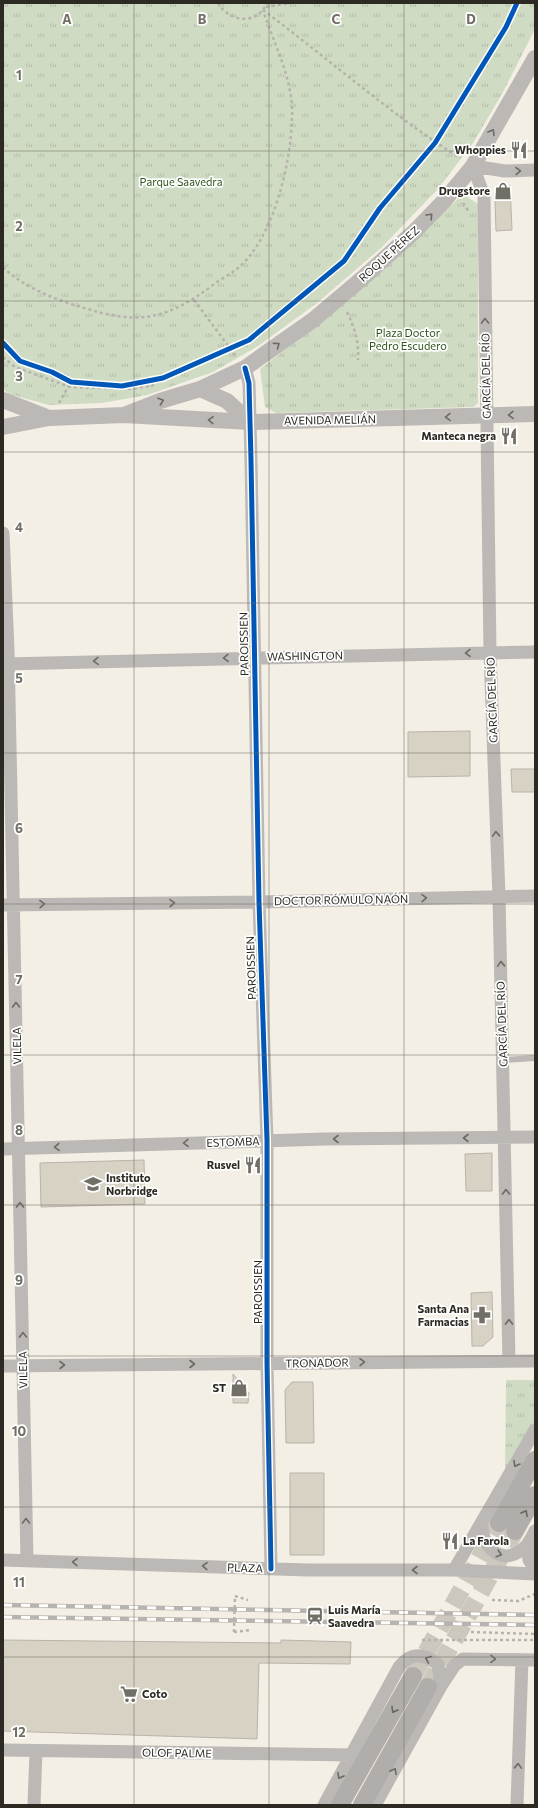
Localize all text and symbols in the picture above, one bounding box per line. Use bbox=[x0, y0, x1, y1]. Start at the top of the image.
text: A bbox=[62, 11, 72, 27]
text: B bbox=[198, 11, 207, 27]
text: C bbox=[332, 11, 341, 27]
text: D bbox=[466, 11, 476, 27]
text: 1 bbox=[16, 67, 22, 83]
one-way arrow bbox=[488, 129, 495, 136]
restaurant icon: Whoppies bbox=[509, 140, 529, 160]
place label: Whoppies bbox=[455, 143, 506, 156]
one-way arrow bbox=[515, 166, 521, 175]
park label: Parque Saavedra bbox=[140, 175, 222, 188]
shop icon: Drugstore bbox=[493, 181, 513, 201]
place label: Drugstore bbox=[439, 184, 490, 197]
one-way arrow bbox=[425, 213, 433, 221]
text: 2 bbox=[15, 218, 23, 234]
street label: ROQUE PÉREZ bbox=[355, 222, 421, 284]
one-way arrow bbox=[481, 318, 489, 324]
park label: Plaza Doctor Pedro Escudero bbox=[369, 326, 447, 352]
street label: GARCÍA DEL RÍO bbox=[477, 333, 493, 419]
one-way arrow bbox=[273, 342, 280, 350]
text: 3 bbox=[15, 368, 23, 384]
one-way arrow bbox=[157, 398, 164, 406]
street label: AVENIDA MELIÁN bbox=[284, 411, 376, 427]
one-way arrow bbox=[508, 411, 514, 419]
one-way arrow bbox=[445, 412, 451, 421]
one-way arrow bbox=[208, 415, 214, 424]
restaurant icon: Manteca negra bbox=[499, 426, 519, 446]
place label: Manteca negra bbox=[421, 429, 496, 442]
text: 4 bbox=[15, 519, 23, 535]
street label: PAROISSIEN bbox=[236, 612, 251, 676]
street label: WASHINGTON bbox=[267, 648, 343, 663]
one-way arrow bbox=[465, 649, 471, 657]
one-way arrow bbox=[223, 654, 229, 662]
one-way arrow bbox=[93, 657, 99, 666]
street label: GARCÍA DEL RÍO bbox=[483, 657, 499, 743]
text: 5 bbox=[15, 670, 23, 686]
text: 6 bbox=[15, 820, 23, 836]
one-way arrow bbox=[492, 831, 501, 837]
street label: DOCTOR RÓMULO NAÓN bbox=[274, 891, 408, 907]
one-way arrow bbox=[421, 894, 427, 903]
one-way arrow bbox=[169, 899, 175, 907]
one-way arrow bbox=[39, 900, 45, 908]
street label: PAROISSIEN bbox=[243, 936, 258, 1000]
one-way arrow bbox=[496, 961, 505, 967]
text: 7 bbox=[15, 971, 23, 987]
street label: GARCÍA DEL RÍO bbox=[493, 981, 509, 1067]
one-way arrow bbox=[11, 1002, 20, 1008]
street label: VILELA bbox=[10, 1027, 23, 1065]
text: 8 bbox=[15, 1122, 23, 1138]
street label: ESTOMBA bbox=[206, 1134, 260, 1149]
one-way arrow bbox=[463, 1134, 469, 1142]
one-way arrow bbox=[333, 1135, 339, 1143]
one-way arrow bbox=[183, 1139, 189, 1147]
one-way arrow bbox=[54, 1143, 60, 1151]
restaurant icon: Rusvel bbox=[243, 1155, 263, 1175]
place label: Rusvel bbox=[207, 1158, 240, 1171]
place label: Instituto Norbridge bbox=[106, 1171, 158, 1197]
school or university icon: Instituto Norbridge bbox=[83, 1174, 103, 1194]
one-way arrow bbox=[502, 1189, 511, 1195]
one-way arrow bbox=[16, 1202, 25, 1208]
street label: PAROISSIEN bbox=[251, 1260, 264, 1324]
text: 9 bbox=[15, 1272, 23, 1288]
place label: Santa Ana Farmacias bbox=[418, 1302, 469, 1328]
pharmacy icon: Santa Ana Farmacias bbox=[472, 1305, 492, 1325]
one-way arrow bbox=[505, 1319, 513, 1325]
one-way arrow bbox=[19, 1332, 27, 1338]
street label: VILELA bbox=[16, 1351, 29, 1389]
street label: TRONADOR bbox=[285, 1355, 350, 1370]
one-way arrow bbox=[359, 1358, 365, 1366]
one-way arrow bbox=[189, 1360, 195, 1368]
one-way arrow bbox=[59, 1361, 65, 1369]
shop icon: ST bbox=[229, 1378, 249, 1398]
place label: ST bbox=[212, 1381, 226, 1394]
text: 10 bbox=[12, 1423, 27, 1439]
one-way arrow bbox=[513, 1460, 520, 1467]
one-way arrow bbox=[520, 1510, 527, 1517]
one-way arrow bbox=[22, 1518, 30, 1524]
restaurant icon: La Farola bbox=[440, 1531, 460, 1551]
place label: La Farola bbox=[463, 1534, 509, 1547]
one-way arrow bbox=[496, 1549, 503, 1558]
one-way arrow bbox=[72, 1558, 78, 1566]
street label: PLAZA bbox=[227, 1560, 264, 1575]
one-way arrow bbox=[202, 1562, 208, 1571]
one-way arrow bbox=[412, 1566, 418, 1574]
text: 11 bbox=[13, 1574, 25, 1590]
place label: Luis María Saavedra bbox=[328, 1603, 381, 1629]
station icon: Luis María Saavedra bbox=[305, 1606, 325, 1626]
one-way arrow bbox=[490, 1655, 496, 1663]
one-way arrow bbox=[425, 1656, 432, 1664]
supermarket icon: Coto bbox=[119, 1684, 139, 1704]
place label: Coto bbox=[142, 1687, 168, 1700]
one-way arrow bbox=[391, 1706, 398, 1713]
text: 12 bbox=[12, 1724, 26, 1740]
street label: OLOF PALME bbox=[142, 1745, 212, 1760]
one-way arrow bbox=[514, 1763, 523, 1769]
one-way arrow bbox=[389, 1768, 397, 1775]
one-way arrow bbox=[338, 1772, 345, 1779]

